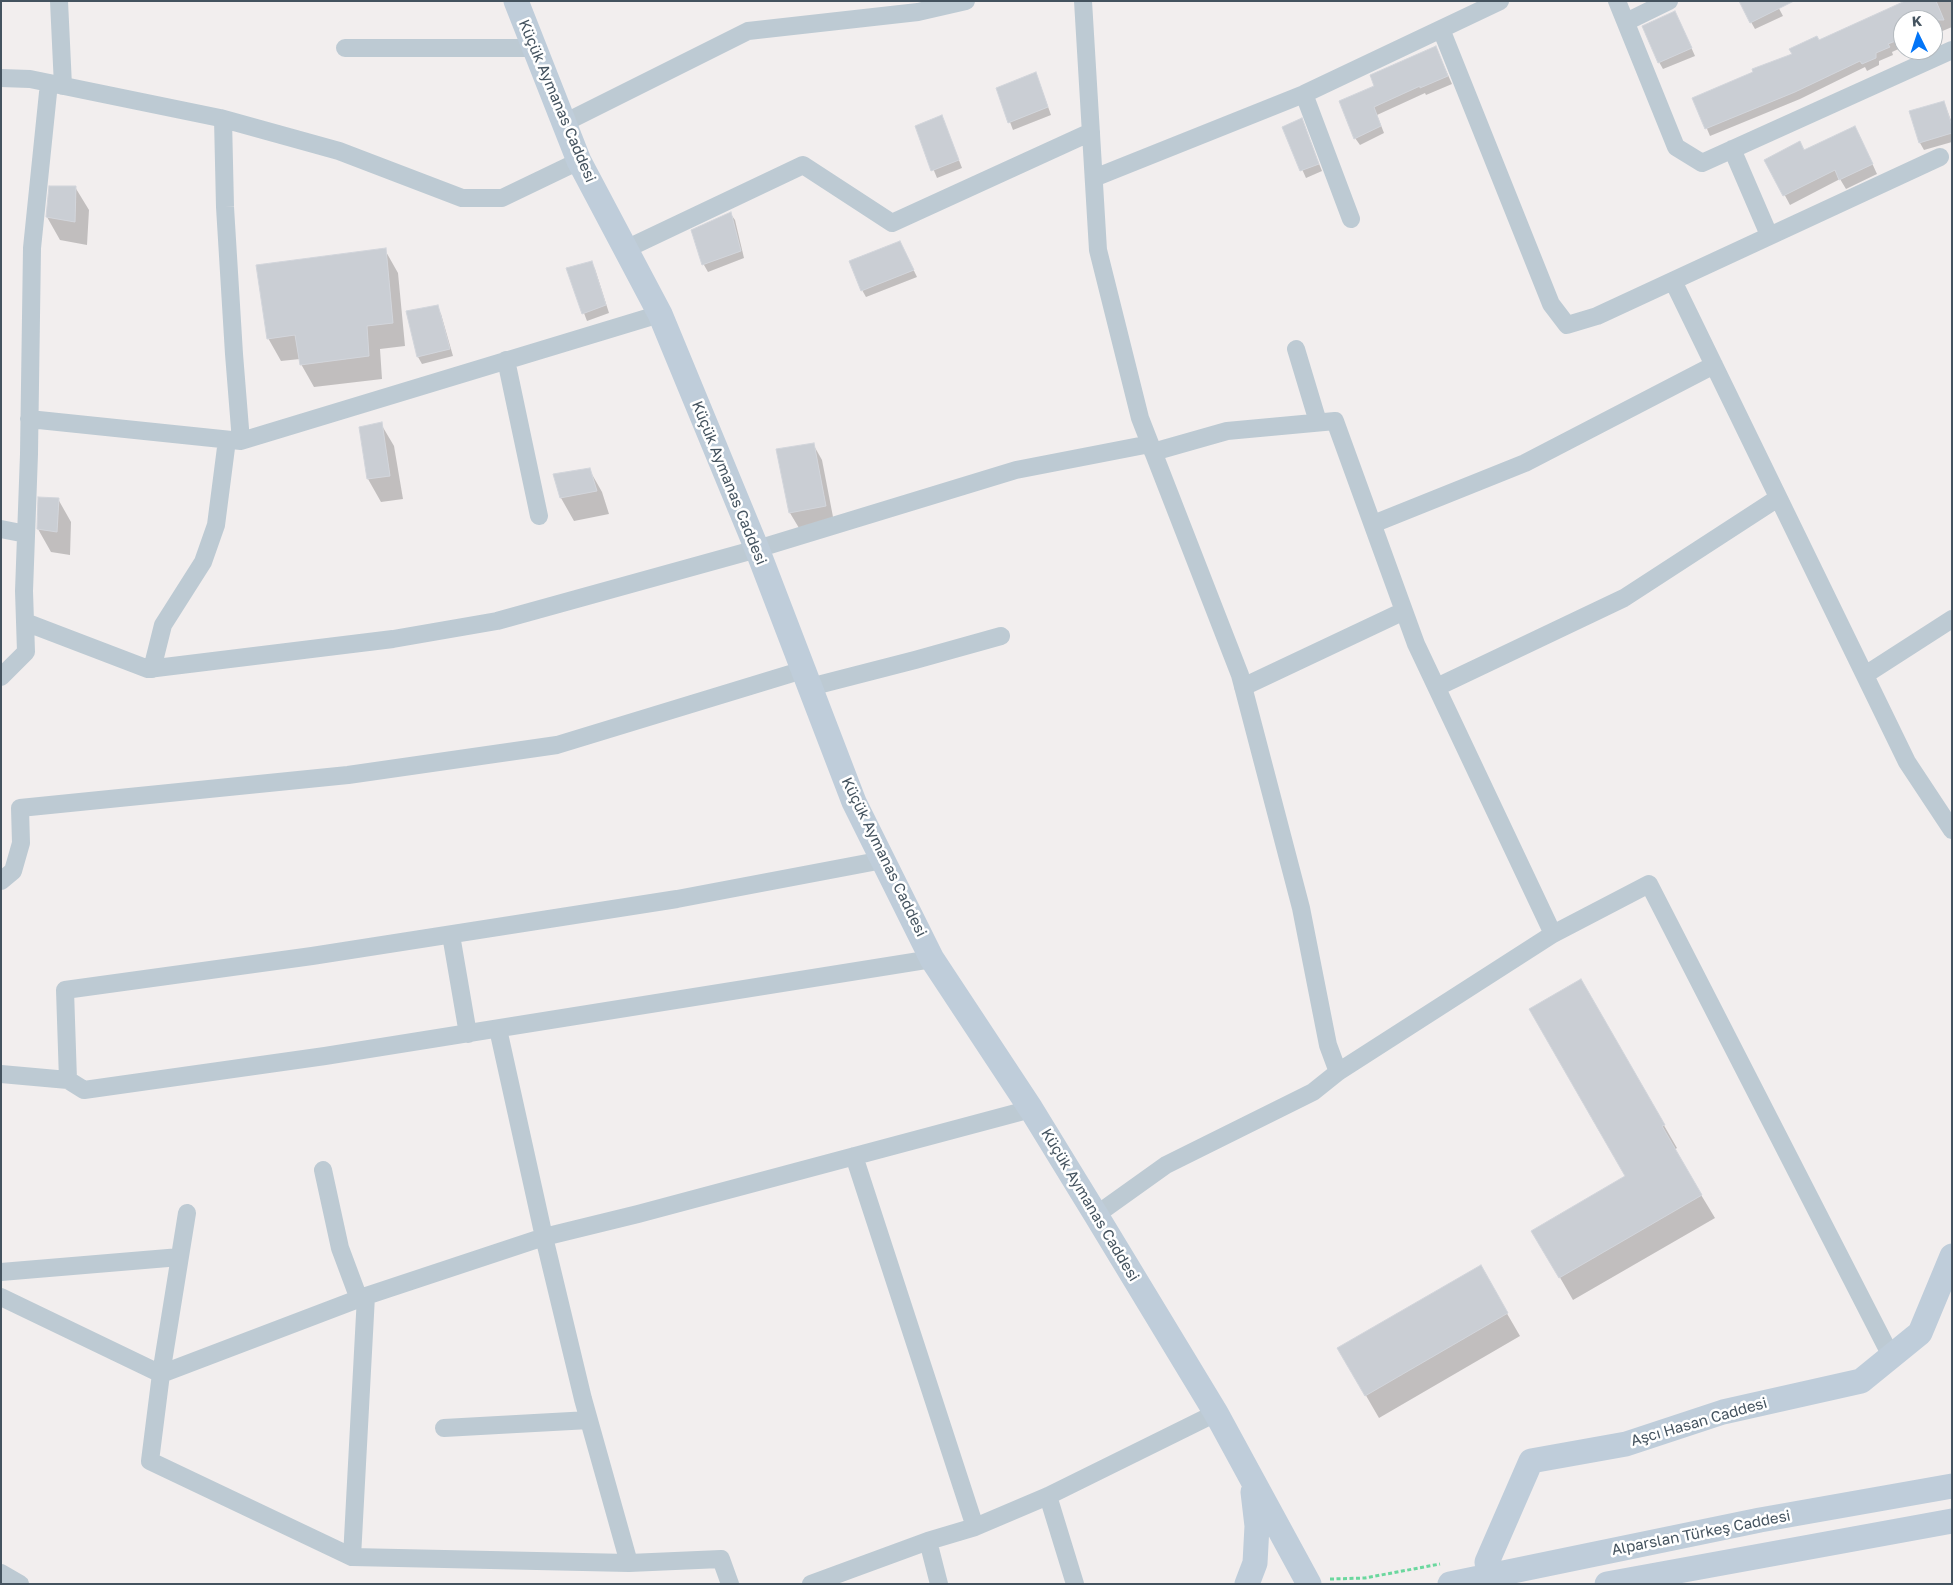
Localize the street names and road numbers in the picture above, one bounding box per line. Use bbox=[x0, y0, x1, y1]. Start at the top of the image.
street label: Küçük Aymanas Caddesi bbox=[515, 17, 599, 185]
street label: Küçük Aymanas Caddesi bbox=[688, 398, 770, 568]
street label: Küçük Aymanas Caddesi bbox=[838, 774, 930, 940]
street label: Küçük Aymanas Caddesi bbox=[1037, 1125, 1143, 1285]
street label: Aşcı Hasan Caddesi bbox=[1629, 1394, 1769, 1450]
street label: Alparslan Türkeş Caddesi bbox=[1610, 1507, 1792, 1559]

